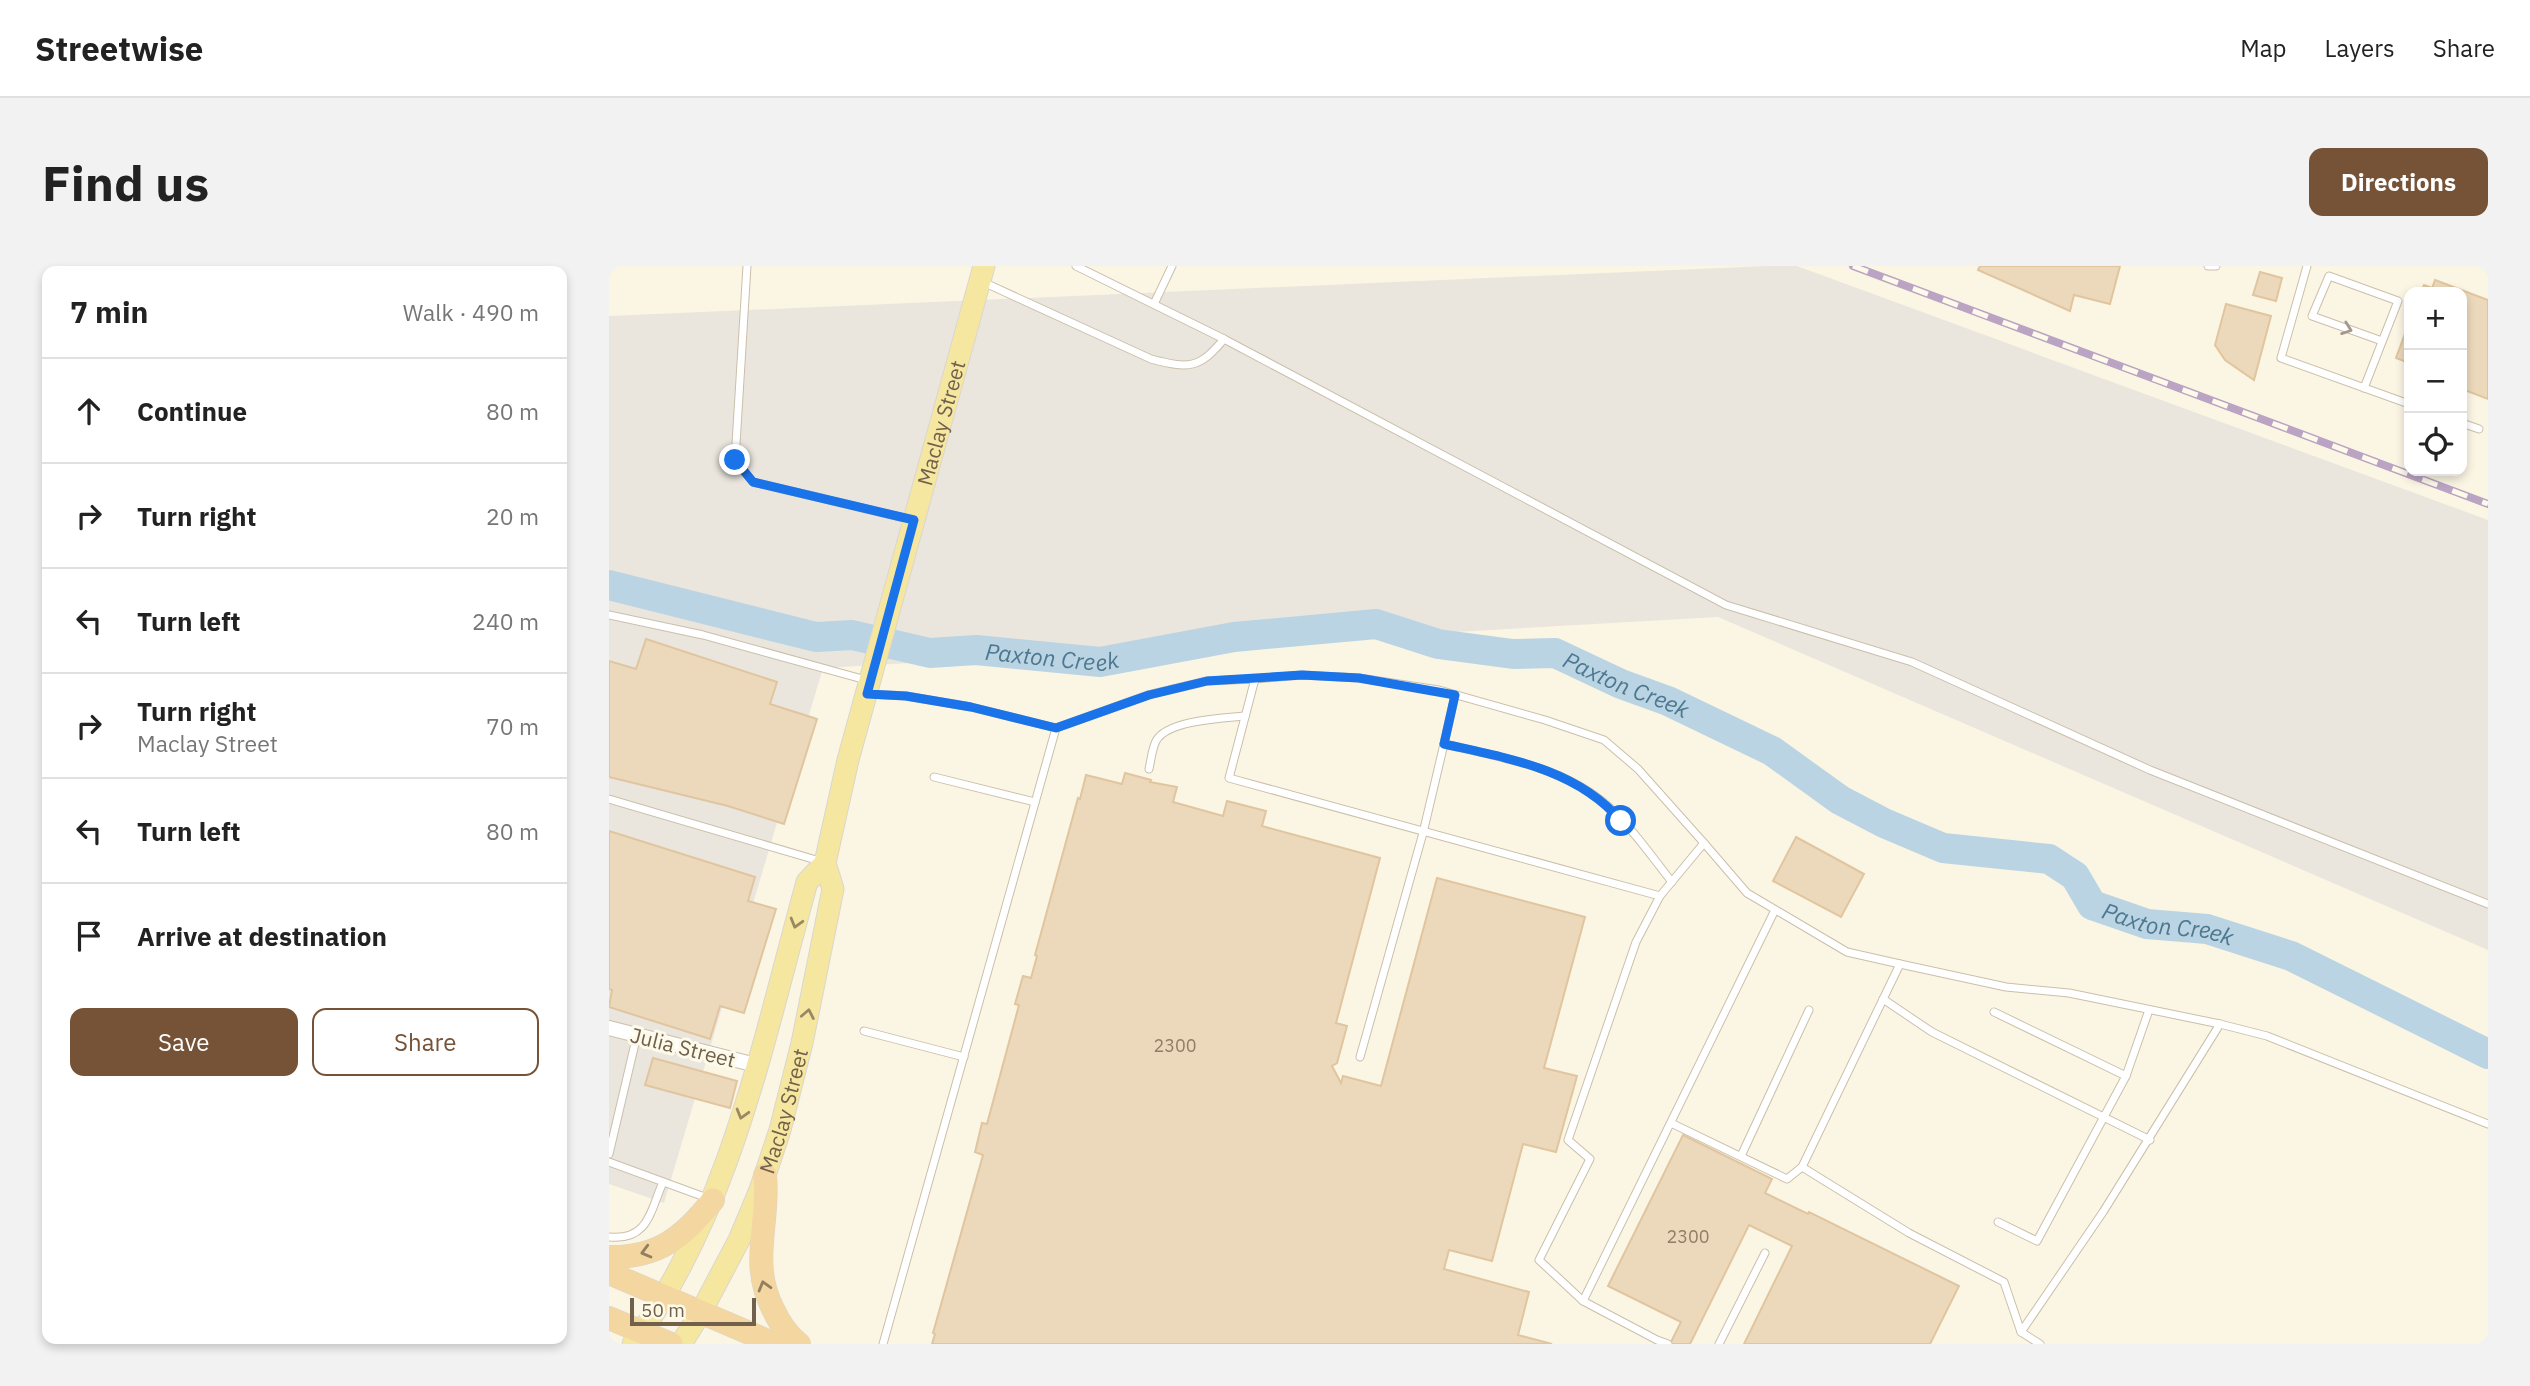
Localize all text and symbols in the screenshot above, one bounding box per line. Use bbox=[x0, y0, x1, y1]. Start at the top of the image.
text: Streetwise bbox=[35, 27, 203, 70]
text: Map bbox=[2240, 32, 2287, 64]
text: Layers bbox=[2325, 32, 2395, 64]
text: Share bbox=[2433, 32, 2495, 64]
button: Directions bbox=[2309, 148, 2488, 216]
text: Find us bbox=[42, 151, 209, 214]
map controls bbox=[2404, 287, 2467, 476]
button: + bbox=[2404, 287, 2467, 350]
text: 7 min bbox=[70, 292, 148, 331]
text: Walk · 490 m bbox=[403, 297, 539, 327]
one-way arrow bbox=[2341, 320, 2353, 334]
button: − bbox=[2404, 350, 2467, 413]
street label: Maclay Street bbox=[910, 357, 971, 489]
icon: ahead bbox=[70, 392, 108, 430]
text: Continue bbox=[137, 394, 247, 428]
text: 80 m bbox=[486, 396, 539, 426]
button: locate bbox=[2404, 413, 2467, 476]
route end bbox=[719, 444, 750, 475]
icon: right bbox=[70, 497, 108, 535]
text: Turn right bbox=[137, 499, 256, 533]
text: 20 m bbox=[486, 501, 539, 531]
icon: left bbox=[70, 602, 108, 640]
text: Turn left bbox=[137, 604, 240, 638]
text: 240 m bbox=[472, 606, 539, 636]
water label: Paxton Creek bbox=[984, 636, 1122, 678]
water label: Paxton Creek bbox=[1559, 644, 1695, 725]
text: Turn right bbox=[137, 694, 256, 728]
icon: right bbox=[70, 707, 108, 745]
text: 70 m bbox=[486, 711, 539, 741]
text: Maclay Street bbox=[137, 728, 278, 758]
route start bbox=[1605, 805, 1636, 836]
icon: left bbox=[70, 812, 108, 850]
text: Turn left bbox=[137, 814, 240, 848]
text: 80 m bbox=[486, 816, 539, 846]
water label: Paxton Creek bbox=[2098, 895, 2239, 952]
icon: arrive bbox=[70, 917, 108, 955]
one-way arrow bbox=[789, 917, 804, 929]
text: Arrive at destination bbox=[137, 919, 387, 953]
button: Save bbox=[70, 1008, 298, 1076]
button: Share bbox=[312, 1008, 539, 1076]
one-way arrow bbox=[799, 1008, 814, 1020]
street label: Julia Street bbox=[628, 1020, 738, 1074]
house number: 2300 bbox=[1153, 1034, 1197, 1057]
street label: Maclay Street bbox=[752, 1045, 814, 1177]
one-way arrow bbox=[736, 1108, 751, 1120]
house number: 2300 bbox=[1666, 1225, 1710, 1248]
one-way arrow bbox=[640, 1244, 652, 1258]
one-way arrow bbox=[758, 1281, 773, 1293]
scale bar bbox=[630, 1295, 756, 1327]
text: 50 m bbox=[641, 1298, 685, 1322]

